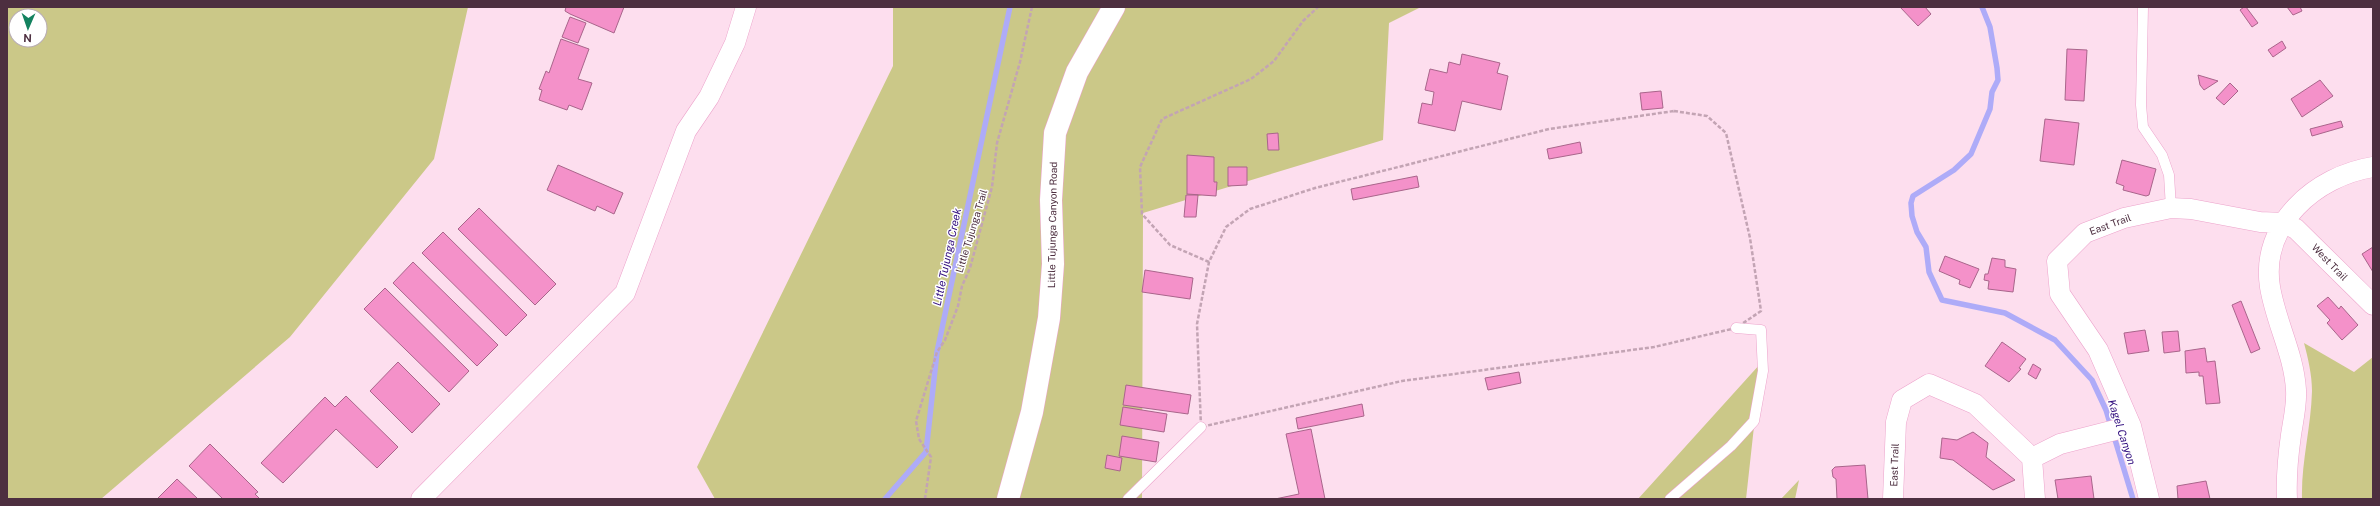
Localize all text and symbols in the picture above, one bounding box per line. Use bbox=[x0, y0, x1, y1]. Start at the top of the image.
north arrow bbox=[8, 8, 48, 48]
text: N bbox=[23, 32, 32, 44]
street label: Little Tujunga Canyon Road bbox=[1045, 162, 1059, 288]
street label: Little Tujunga Trail bbox=[953, 188, 989, 274]
water label: Little Tujunga Creek bbox=[931, 207, 963, 307]
street label: East Trail bbox=[2088, 211, 2132, 237]
street label: West Trail bbox=[2310, 241, 2350, 283]
water label: Kagel Canyon bbox=[2106, 398, 2138, 466]
street label: East Trail bbox=[1887, 443, 1901, 487]

